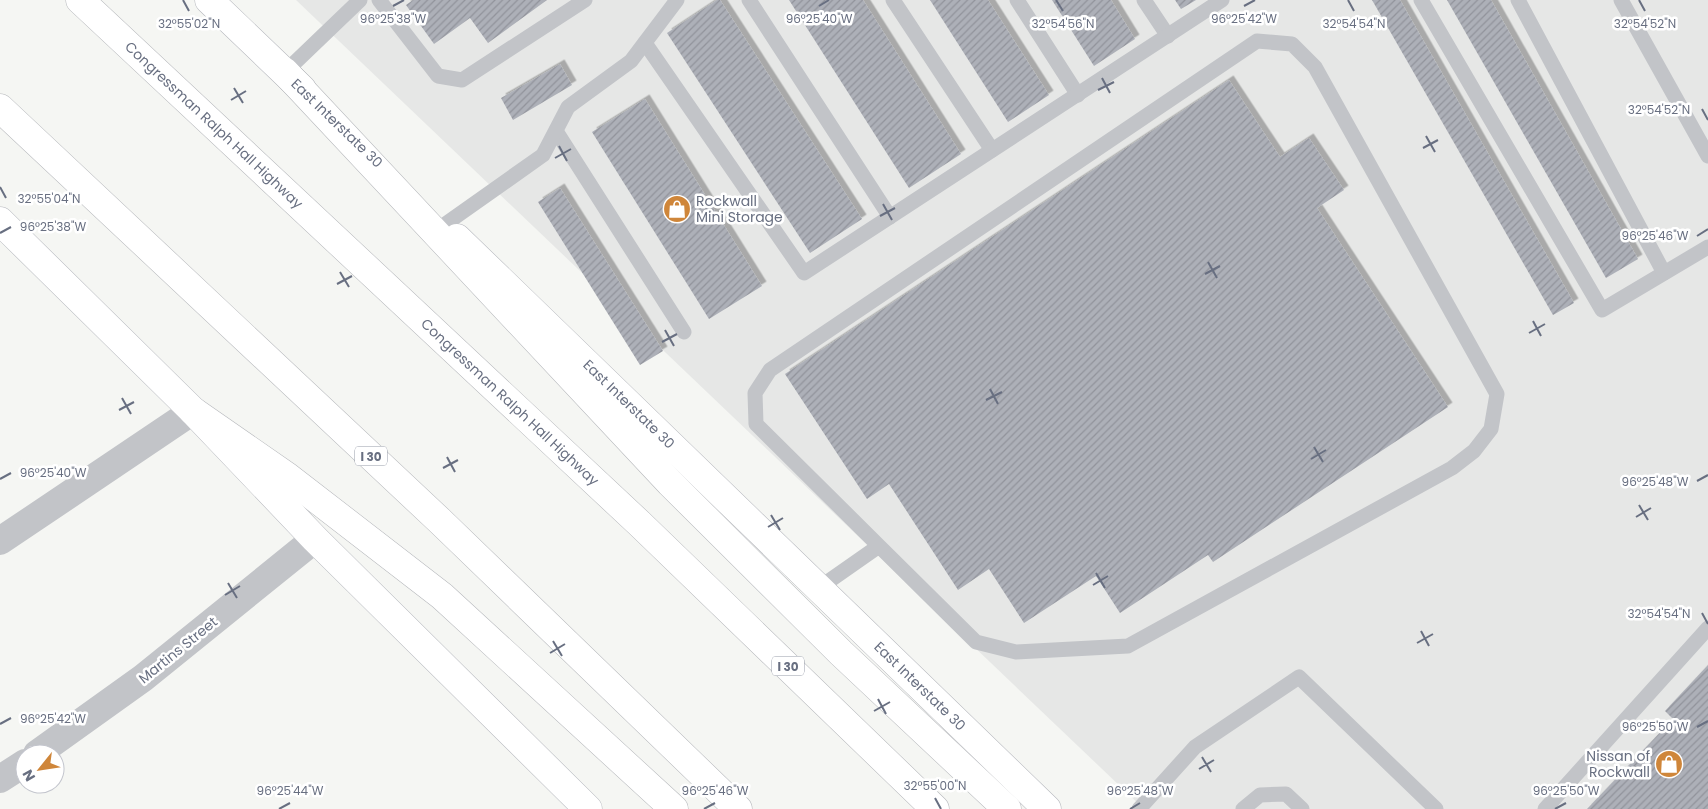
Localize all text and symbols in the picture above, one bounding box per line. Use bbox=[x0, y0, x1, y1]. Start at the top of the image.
text: 96°25'38"W bbox=[360, 10, 426, 27]
text: 96°25'40"W bbox=[786, 10, 853, 27]
text: 96°25'42"W bbox=[1211, 10, 1277, 27]
text: 32°55'02"N bbox=[158, 15, 220, 32]
text: 32°54'56"N bbox=[1032, 15, 1094, 32]
text: 32°54'54"N bbox=[1323, 15, 1385, 32]
text: 32°54'52"N bbox=[1614, 15, 1676, 32]
street label: Congressman Ralph Hall Highway bbox=[120, 37, 308, 213]
street label: East Interstate 30 bbox=[287, 74, 387, 172]
text: 32°54'52"N bbox=[1628, 101, 1690, 118]
text: 32°55'04"N bbox=[18, 190, 80, 207]
place label: Rockwall Mini Storage bbox=[696, 191, 783, 227]
shop icon: Rockwall Mini Storage bbox=[662, 194, 692, 224]
text: 96°25'38"W bbox=[20, 218, 86, 235]
text: 96°25'46"W bbox=[1622, 227, 1689, 244]
street label: Congressman Ralph Hall Highway bbox=[416, 314, 604, 490]
street label: East Interstate 30 bbox=[579, 355, 679, 453]
road number: I 30 bbox=[355, 446, 387, 466]
text: 96°25'40"W bbox=[20, 464, 87, 481]
text: 96°25'48"W bbox=[1622, 473, 1689, 490]
text: 32°54'54"N bbox=[1628, 605, 1690, 622]
street label: Martins Street bbox=[134, 612, 222, 688]
street label: East Interstate 30 bbox=[870, 637, 970, 735]
road number: I 30 bbox=[772, 656, 804, 676]
text: 96°25'42"W bbox=[20, 710, 86, 727]
text: 96°25'50"W bbox=[1622, 718, 1689, 735]
north arrow bbox=[15, 744, 65, 794]
place label: Nissan of Rockwall bbox=[1586, 746, 1650, 782]
shop icon: Nissan of Rockwall bbox=[1654, 749, 1684, 779]
text: N bbox=[17, 766, 40, 785]
text: 32°55'00"N bbox=[904, 777, 966, 794]
text: 96°25'44"W bbox=[257, 782, 324, 799]
text: 96°25'46"W bbox=[682, 782, 749, 799]
text: 96°25'48"W bbox=[1107, 782, 1174, 799]
text: 96°25'50"W bbox=[1533, 782, 1600, 799]

